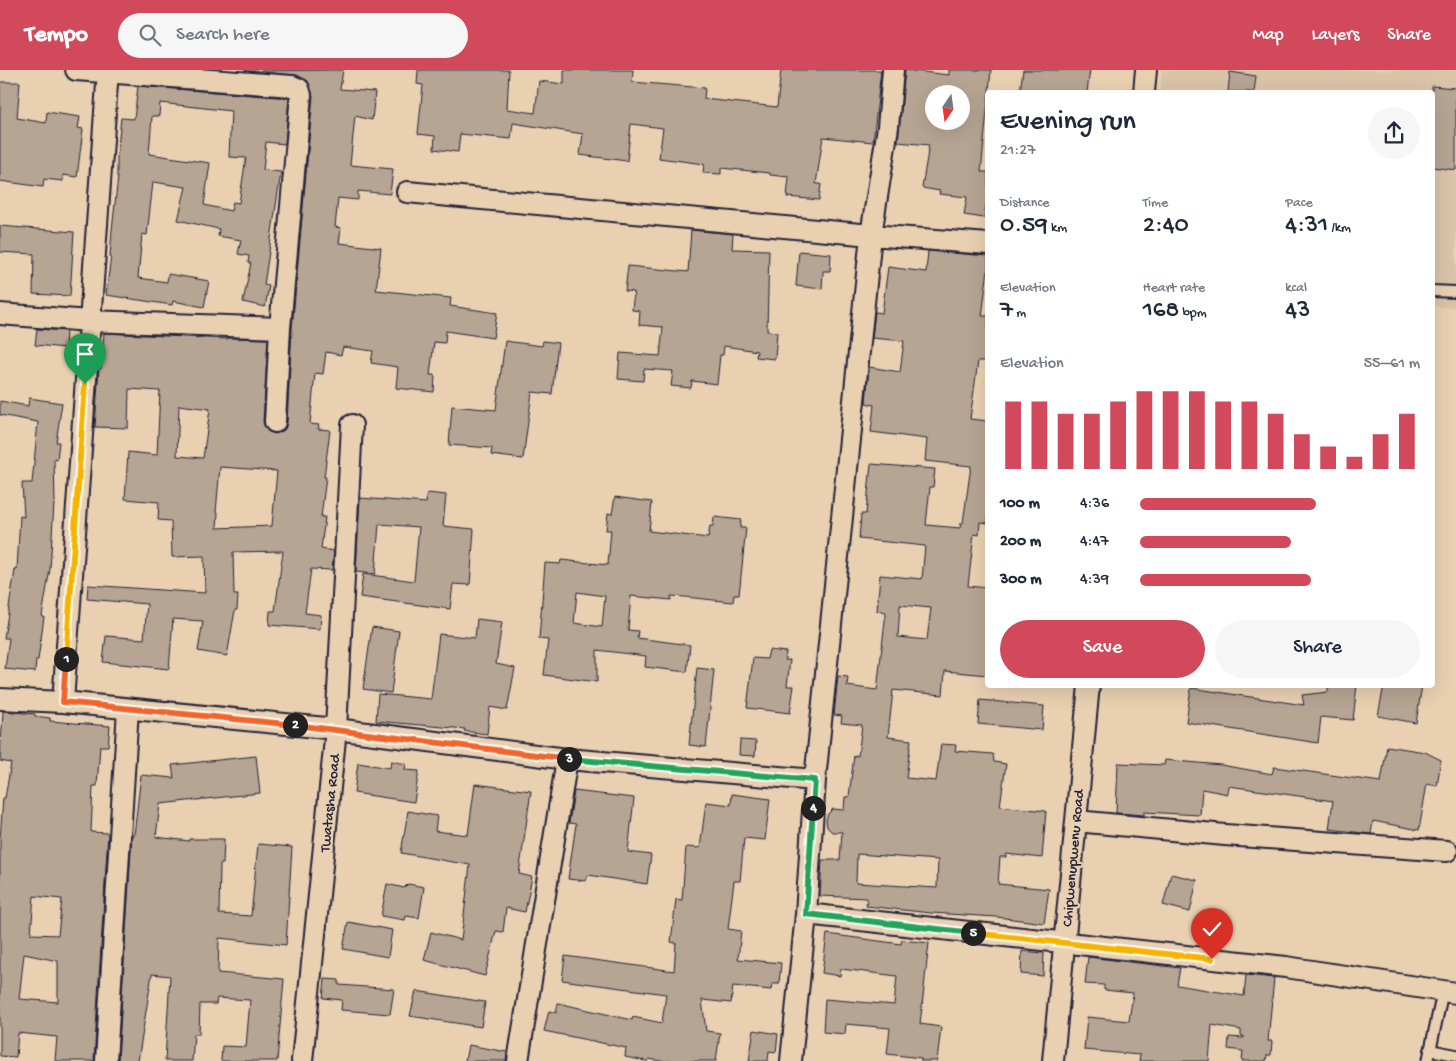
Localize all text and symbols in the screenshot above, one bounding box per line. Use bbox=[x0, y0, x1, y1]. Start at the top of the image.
search box bbox=[118, 13, 468, 58]
text: Tempo bbox=[25, 21, 88, 50]
icon: search bbox=[136, 21, 164, 49]
text: Search here bbox=[176, 24, 270, 47]
text: Map bbox=[1252, 25, 1284, 46]
text: Layers bbox=[1312, 25, 1359, 46]
text: Share bbox=[1387, 25, 1431, 46]
north arrow bbox=[925, 85, 970, 130]
map controls bbox=[925, 85, 970, 130]
text: Evening run bbox=[1000, 106, 1136, 139]
button: share bbox=[1368, 107, 1420, 159]
text: 21:27 bbox=[1000, 142, 1036, 161]
text: Distance bbox=[1000, 195, 1049, 212]
text: Time bbox=[1143, 195, 1168, 212]
text: Pace bbox=[1285, 195, 1313, 212]
text: 0.59 bbox=[1000, 212, 1048, 241]
text: 2:40 bbox=[1143, 212, 1189, 241]
text: 4:31 bbox=[1285, 212, 1328, 241]
text: km bbox=[1048, 220, 1067, 237]
text: /km bbox=[1328, 220, 1351, 237]
text: Elevation bbox=[1000, 280, 1056, 297]
text: Heart rate bbox=[1143, 280, 1205, 297]
text: kcal bbox=[1285, 280, 1307, 297]
text: 7 bbox=[1000, 297, 1013, 326]
text: 168 bbox=[1143, 297, 1179, 326]
text: 43 bbox=[1285, 297, 1310, 326]
text: m bbox=[1013, 305, 1026, 322]
text: bpm bbox=[1179, 305, 1207, 322]
pin bbox=[64, 333, 106, 384]
icon: arrive bbox=[71, 340, 99, 368]
text: Elevation bbox=[1000, 355, 1064, 374]
text: 55–61 m bbox=[1364, 355, 1420, 374]
text: 100 m bbox=[1000, 495, 1040, 514]
text: 4:36 bbox=[1080, 495, 1109, 514]
text: 200 m bbox=[1000, 533, 1041, 552]
text: 4:47 bbox=[1080, 533, 1108, 552]
text: 300 m bbox=[1000, 571, 1042, 590]
text: 4:39 bbox=[1080, 571, 1109, 590]
button: Save bbox=[1000, 620, 1205, 678]
button: Share bbox=[1215, 620, 1420, 678]
pin: 1 bbox=[54, 646, 78, 672]
text: 1 bbox=[64, 651, 69, 668]
pin: 2 bbox=[282, 712, 308, 738]
text: 2 bbox=[292, 717, 299, 734]
pin: 3 bbox=[556, 746, 582, 772]
text: 3 bbox=[566, 751, 573, 768]
street label: Twatasha Road bbox=[317, 752, 345, 854]
street label: Chipwenupwenu Road bbox=[1059, 788, 1089, 927]
pin: 4 bbox=[800, 796, 826, 820]
text: 4 bbox=[810, 800, 817, 817]
pin bbox=[1191, 908, 1233, 959]
icon: check bbox=[1198, 915, 1226, 943]
pin: 5 bbox=[960, 920, 986, 946]
text: 5 bbox=[970, 925, 977, 942]

